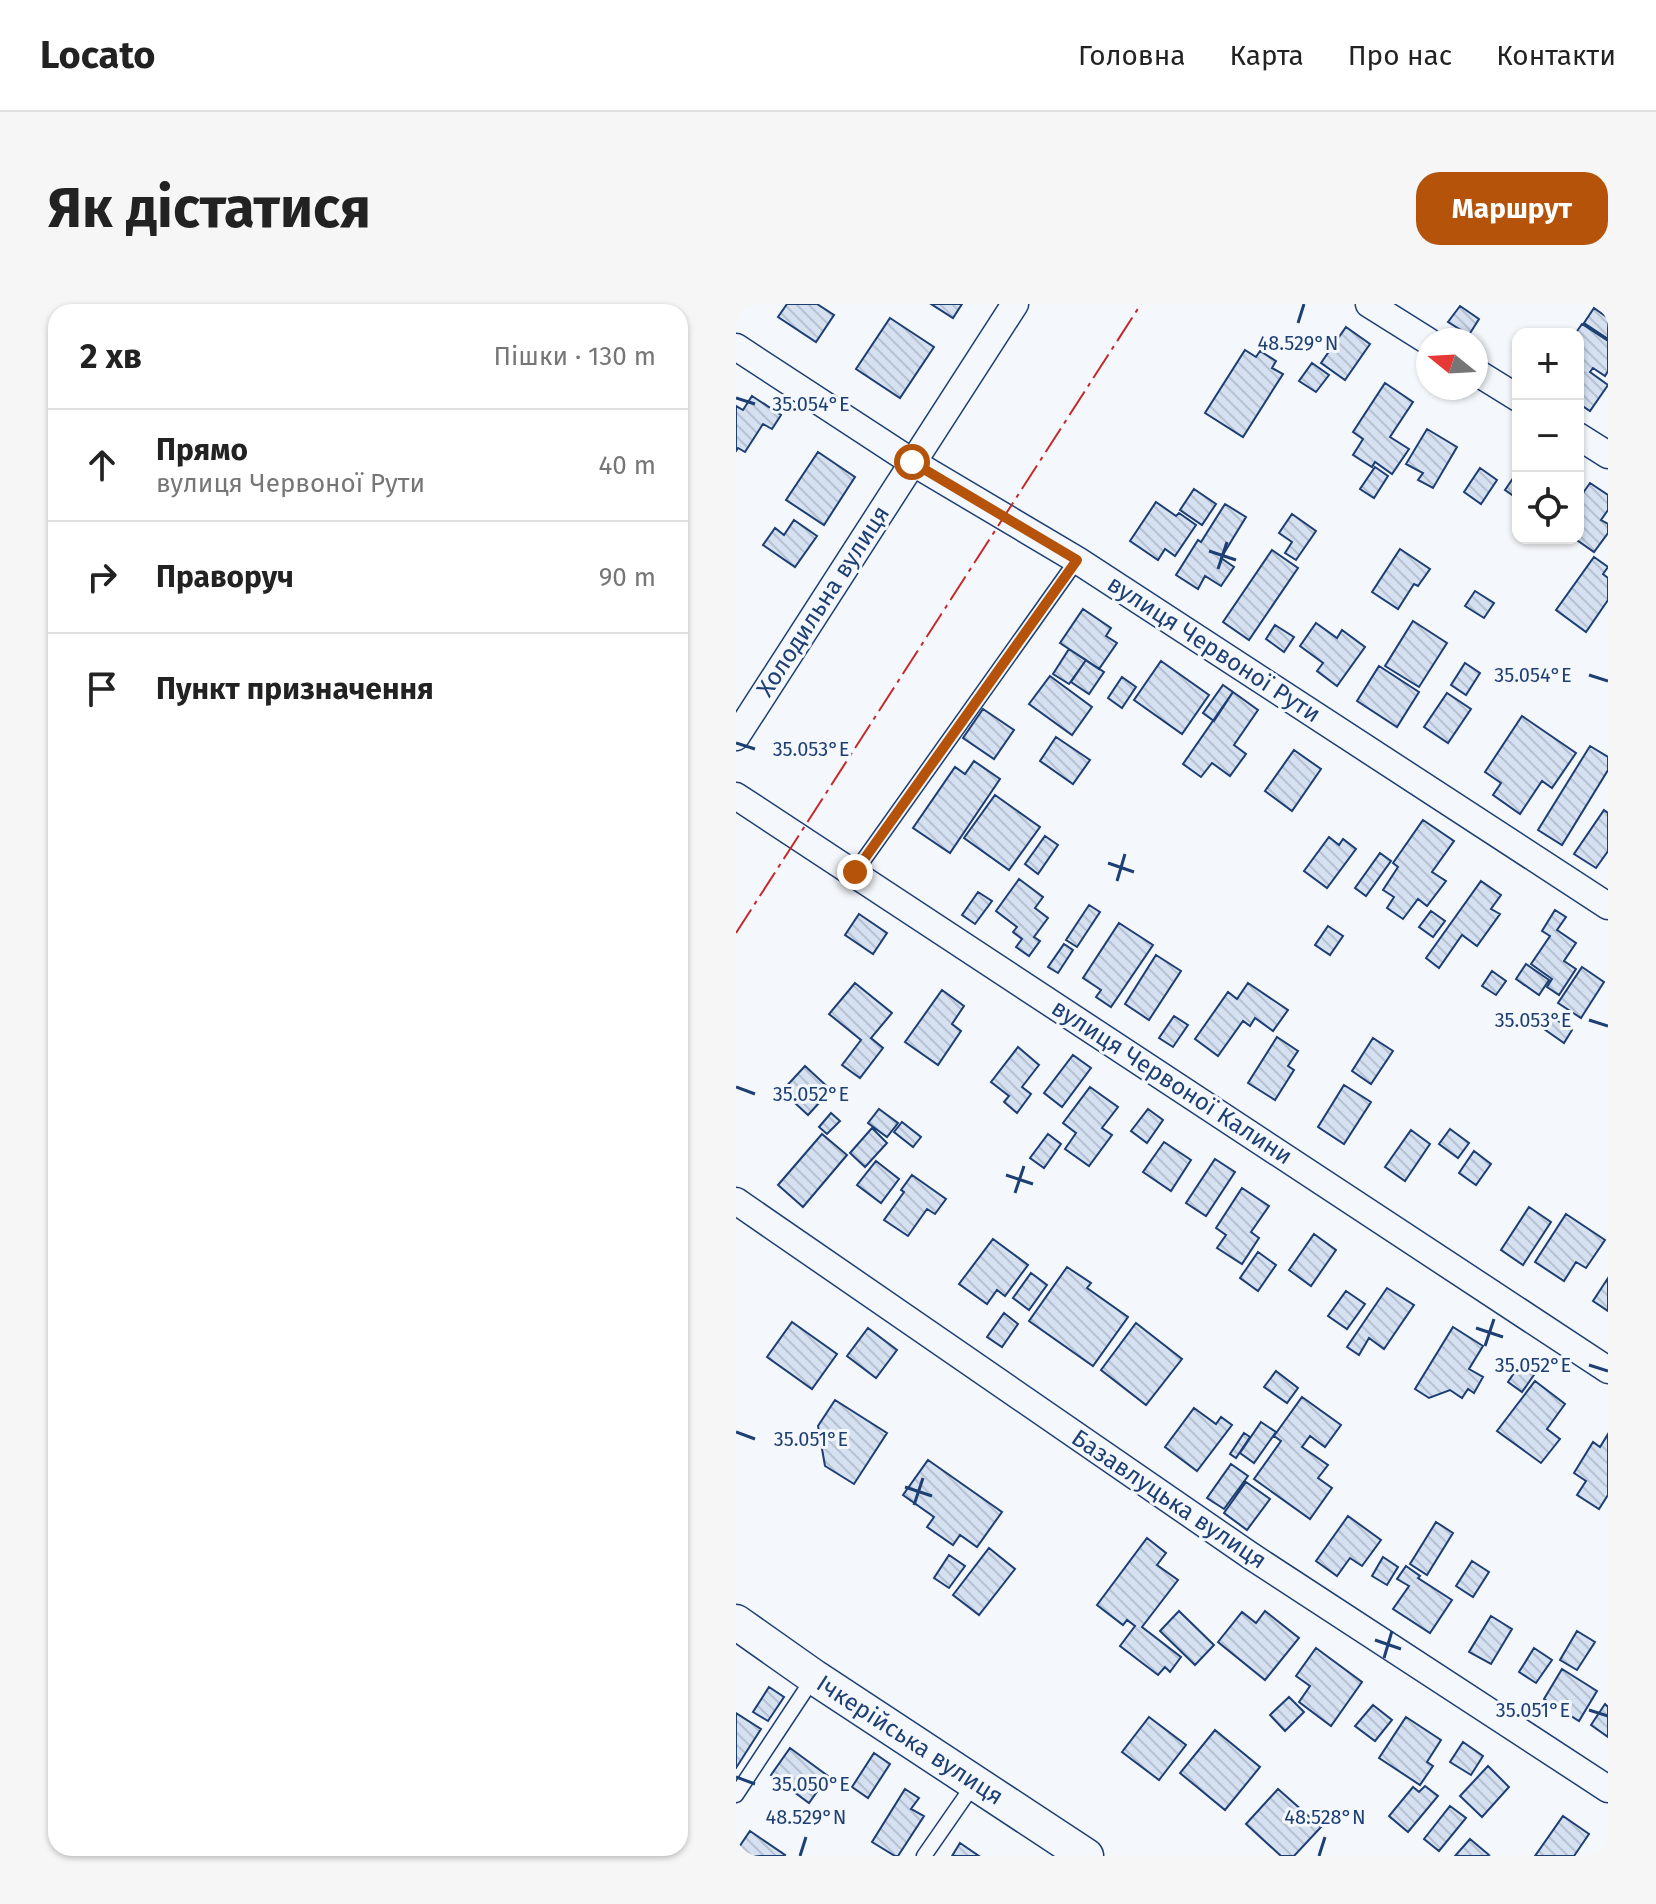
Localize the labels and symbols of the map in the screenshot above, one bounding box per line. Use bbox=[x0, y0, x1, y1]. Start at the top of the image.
north arrow bbox=[1416, 328, 1488, 400]
text: 48.529°N bbox=[1258, 331, 1338, 355]
text: 35.054°E bbox=[772, 392, 850, 416]
route start bbox=[894, 444, 930, 480]
street label: Холодильна вулиця bbox=[751, 500, 895, 702]
street label: вулиця Червоної Рути bbox=[1102, 570, 1326, 728]
text: 35.054°E bbox=[1494, 663, 1572, 687]
text: 35.053°E bbox=[773, 737, 849, 761]
route end bbox=[837, 854, 873, 890]
street label: вулиця Червоної Калини bbox=[1046, 994, 1298, 1170]
text: 35.053°E bbox=[1495, 1008, 1571, 1032]
text: 35.052°E bbox=[773, 1082, 849, 1106]
text: 35.052°E bbox=[1495, 1353, 1571, 1377]
street label: Базавлуцька вулиця bbox=[1066, 1423, 1272, 1575]
text: 35.051°E bbox=[774, 1427, 848, 1451]
street label: Ічкерійська вулиця bbox=[812, 1669, 1008, 1811]
text: 35.051°E bbox=[1496, 1698, 1570, 1722]
text: 35.050°E bbox=[772, 1772, 850, 1796]
text: 48.529°N bbox=[766, 1805, 846, 1829]
text: 48.528°N bbox=[1284, 1805, 1366, 1829]

